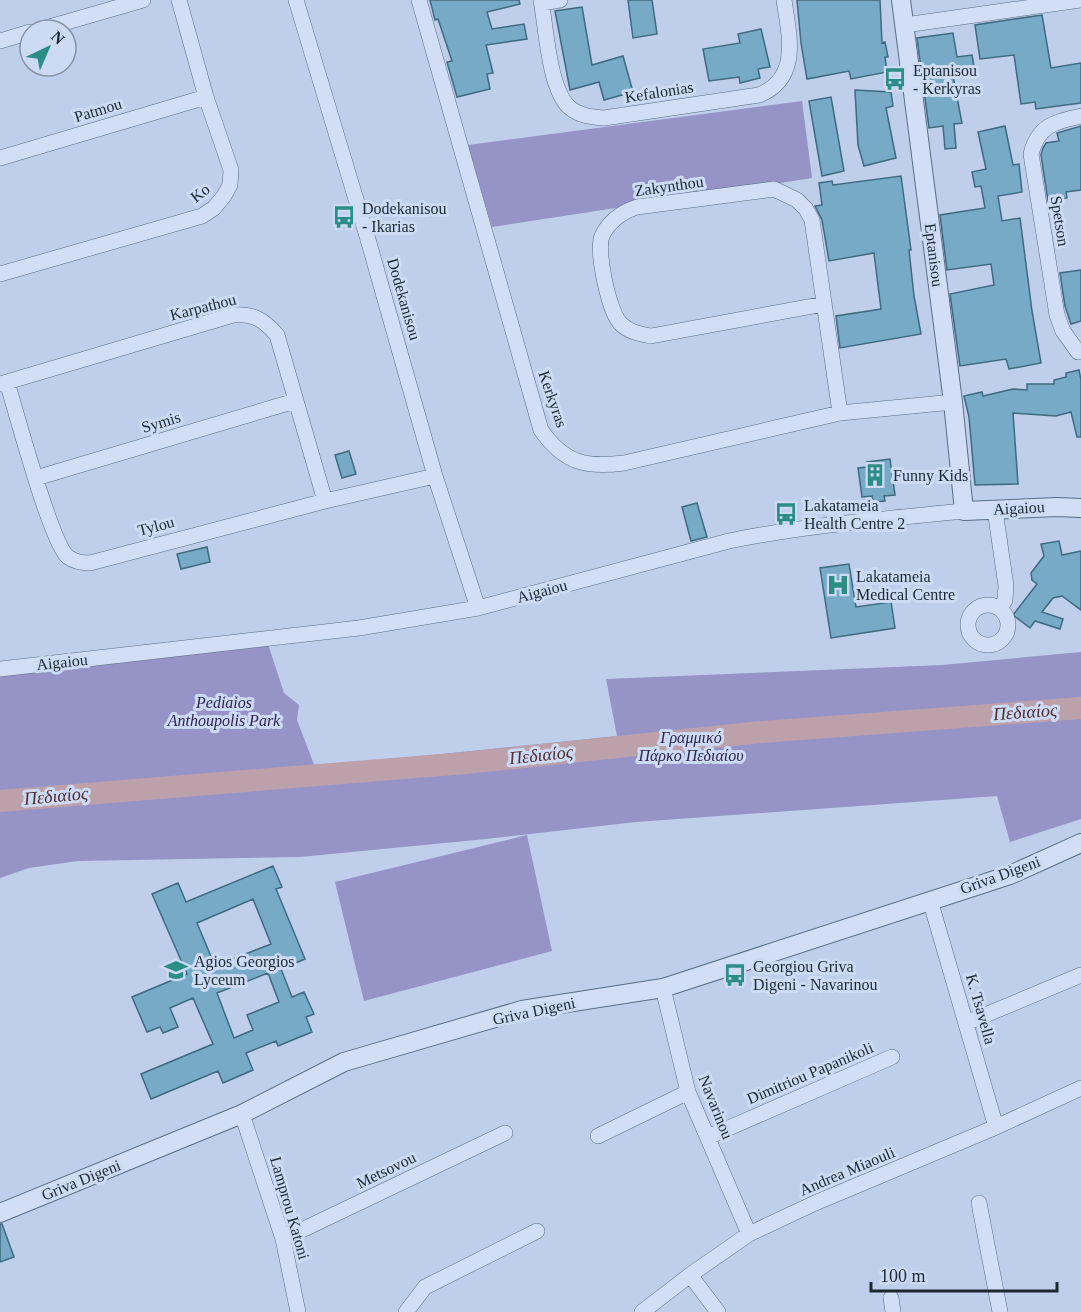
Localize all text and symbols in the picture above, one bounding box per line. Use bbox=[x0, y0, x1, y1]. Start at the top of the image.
north arrow bbox=[18, 18, 78, 78]
text: N bbox=[48, 27, 68, 48]
place label: Eptanisou - Kerkyras bbox=[913, 62, 981, 98]
bus stop icon: Eptanisou - Kerkyras bbox=[882, 66, 908, 92]
street label: Kefalonias bbox=[623, 78, 695, 106]
street label: Patmou bbox=[72, 95, 124, 125]
street label: Zakynthou bbox=[633, 173, 705, 200]
street label: Ko bbox=[187, 180, 213, 206]
street label: Spetson bbox=[1047, 195, 1072, 248]
place label: Dodekanisou - Ikarias bbox=[362, 200, 446, 235]
bus stop icon: Dodekanisou - Ikarias bbox=[331, 204, 357, 230]
street label: Eptanisou bbox=[921, 222, 946, 288]
street label: Dodekanisou bbox=[384, 256, 424, 342]
street label: Karpathou bbox=[168, 291, 238, 324]
street label: Kerkyras bbox=[534, 369, 571, 430]
street label: Symis bbox=[139, 408, 183, 437]
building icon: Funny Kids bbox=[862, 462, 888, 488]
place label: Funny Kids bbox=[893, 467, 968, 485]
place label: Lakatameia Health Centre 2 bbox=[804, 497, 905, 532]
street label: Aigaiou bbox=[993, 498, 1045, 519]
bus stop icon: Lakatameia Health Centre 2 bbox=[773, 501, 799, 527]
street label: Tylou bbox=[136, 513, 176, 540]
place label: Lakatameia Medical Centre bbox=[856, 568, 955, 603]
hospital icon: Lakatameia Medical Centre bbox=[825, 572, 851, 598]
street label: Aigaiou bbox=[515, 576, 569, 607]
street label: Aigaiou bbox=[35, 651, 89, 674]
park label: Pediaios Anthoupolis Park bbox=[167, 694, 281, 730]
water label: Πεδιαίος bbox=[991, 700, 1058, 724]
park label: Γραμμικό Πάρκο Πεδιαίου bbox=[637, 729, 744, 765]
water label: Πεδιαίος bbox=[507, 742, 575, 768]
water label: Πεδιαίος bbox=[22, 783, 90, 809]
street label: Griva Digeni bbox=[958, 852, 1043, 898]
place label: Agios Georgios Lyceum bbox=[194, 953, 295, 989]
school or university icon: Agios Georgios Lyceum bbox=[163, 957, 189, 983]
place label: Georgiou Griva Digeni - Navarinou bbox=[753, 958, 877, 994]
bus stop icon: Georgiou Griva Digeni - Navarinou bbox=[722, 962, 748, 988]
street label: K. Tsavella bbox=[963, 972, 999, 1046]
street label: Griva Digeni bbox=[491, 994, 578, 1029]
street label: Dimitriou Papanikoli bbox=[744, 1038, 877, 1108]
street label: Navarinou bbox=[695, 1073, 737, 1141]
street label: Andrea Miaouli bbox=[797, 1143, 898, 1199]
street label: Metsovou bbox=[354, 1148, 418, 1192]
street label: Lamprou Katoni bbox=[266, 1155, 313, 1262]
street label: Griva Digeni bbox=[39, 1156, 124, 1205]
scale bar bbox=[871, 1255, 1057, 1293]
text: 100 m bbox=[880, 1266, 926, 1286]

